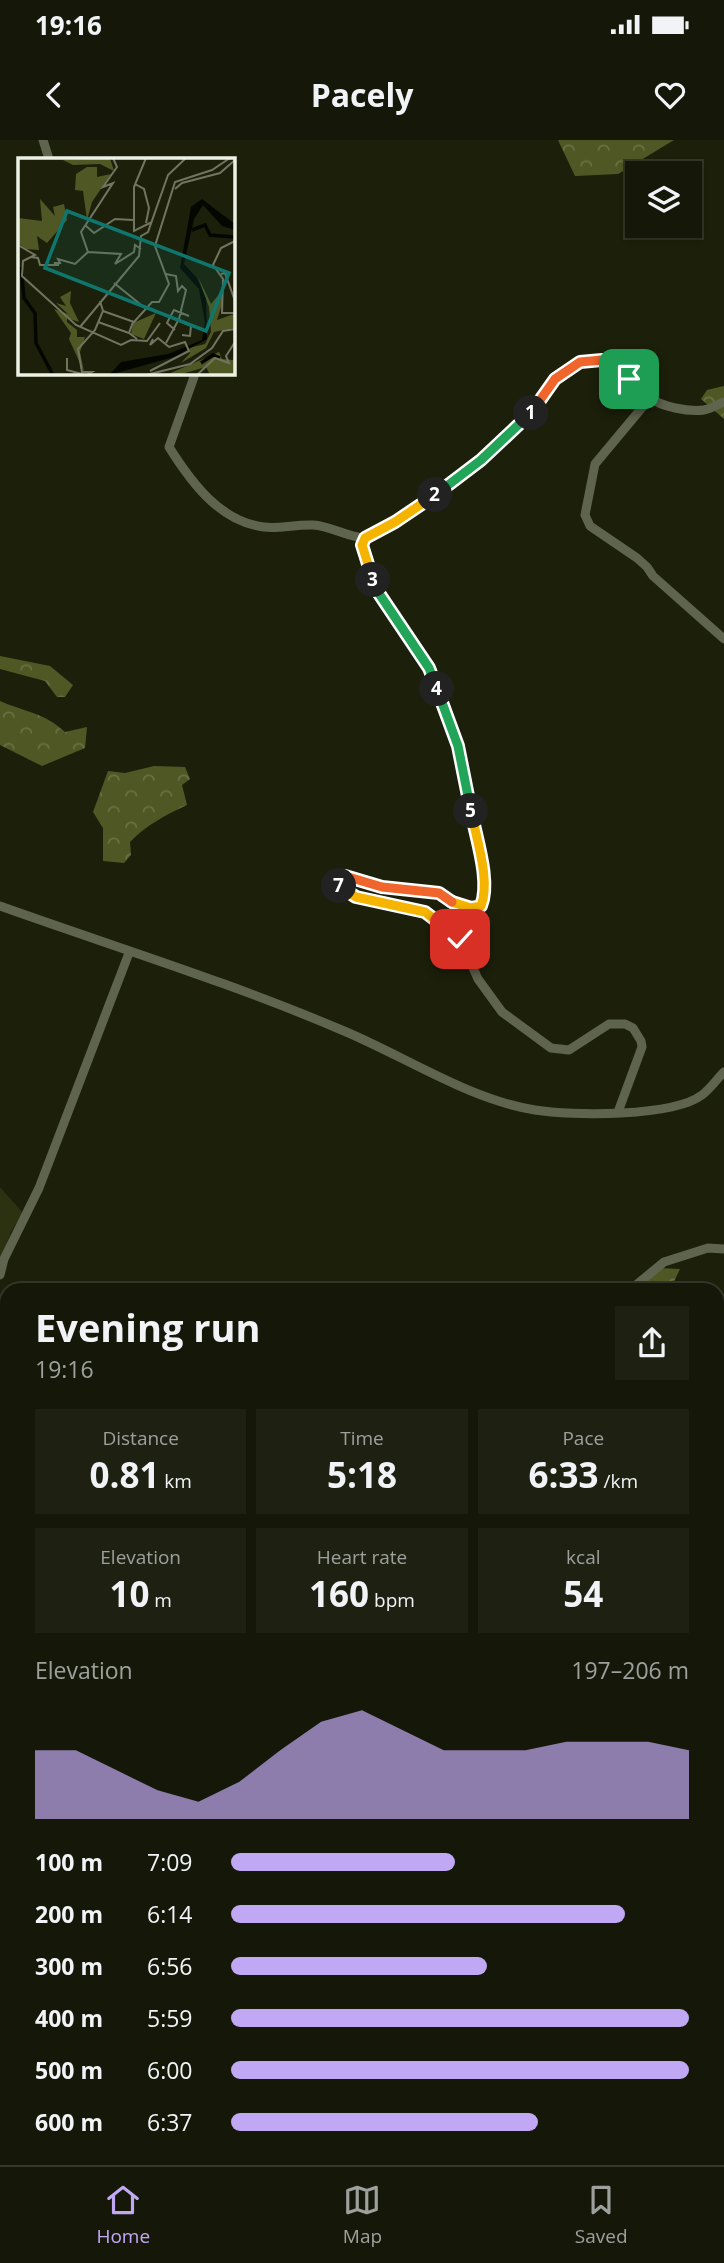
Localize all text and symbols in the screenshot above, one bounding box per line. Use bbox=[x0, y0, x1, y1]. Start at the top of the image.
text: 19:16 bbox=[35, 7, 102, 43]
text: Pacely bbox=[311, 73, 413, 116]
icon: back bbox=[35, 76, 73, 114]
icon: heart bbox=[651, 76, 689, 114]
inset map bbox=[18, 158, 234, 374]
map controls bbox=[625, 161, 702, 238]
button: layers bbox=[625, 161, 702, 238]
pin bbox=[599, 349, 659, 409]
icon: arrive bbox=[610, 360, 648, 398]
pin: 1 bbox=[514, 396, 548, 430]
text: 1 bbox=[525, 399, 536, 425]
pin: 2 bbox=[418, 478, 452, 512]
text: 2 bbox=[429, 481, 440, 507]
pin: 3 bbox=[356, 562, 390, 598]
text: 3 bbox=[367, 566, 378, 592]
pin: 4 bbox=[420, 672, 454, 706]
text: 4 bbox=[431, 675, 442, 701]
pin: 5 bbox=[454, 794, 489, 828]
text: 5 bbox=[465, 797, 476, 823]
pin: 7 bbox=[322, 868, 356, 904]
text: 7 bbox=[333, 872, 344, 898]
pin bbox=[430, 909, 490, 969]
icon: check bbox=[441, 920, 479, 958]
text: Evening run bbox=[35, 1301, 260, 1353]
button: share bbox=[615, 1306, 689, 1380]
text: 19:16 bbox=[35, 1353, 94, 1385]
text: Distance bbox=[102, 1425, 179, 1451]
text: Time bbox=[340, 1425, 384, 1451]
text: Pace bbox=[562, 1425, 604, 1451]
text: 0.81 bbox=[89, 1451, 159, 1498]
text: 5:18 bbox=[327, 1451, 397, 1498]
text: 6:33 bbox=[529, 1451, 599, 1498]
text: km bbox=[159, 1468, 192, 1494]
text: /km bbox=[599, 1468, 638, 1494]
text: Elevation bbox=[100, 1544, 181, 1570]
text: Heart rate bbox=[317, 1544, 407, 1570]
text: kcal bbox=[566, 1544, 601, 1570]
text: 10 bbox=[109, 1570, 149, 1617]
text: 160 bbox=[309, 1570, 369, 1617]
text: 54 bbox=[563, 1570, 603, 1617]
text: m bbox=[149, 1587, 172, 1613]
text: bpm bbox=[369, 1587, 415, 1613]
text: Elevation bbox=[35, 1654, 133, 1686]
text: 197–206 m bbox=[571, 1654, 689, 1686]
text: 100 m bbox=[35, 1846, 103, 1878]
text: 7:09 bbox=[147, 1846, 193, 1878]
text: 200 m bbox=[35, 1898, 103, 1930]
text: 6:14 bbox=[147, 1898, 193, 1930]
text: 300 m bbox=[35, 1950, 103, 1982]
text: 6:56 bbox=[147, 1950, 193, 1982]
text: 400 m bbox=[35, 2002, 103, 2034]
text: 5:59 bbox=[147, 2002, 193, 2034]
text: 500 m bbox=[35, 2054, 103, 2086]
text: 6:00 bbox=[147, 2054, 193, 2086]
text: 600 m bbox=[35, 2106, 103, 2138]
text: 6:37 bbox=[147, 2106, 193, 2138]
tab: Home bbox=[96, 2181, 150, 2249]
tab: Map bbox=[343, 2181, 382, 2249]
tab: Saved bbox=[575, 2181, 628, 2249]

